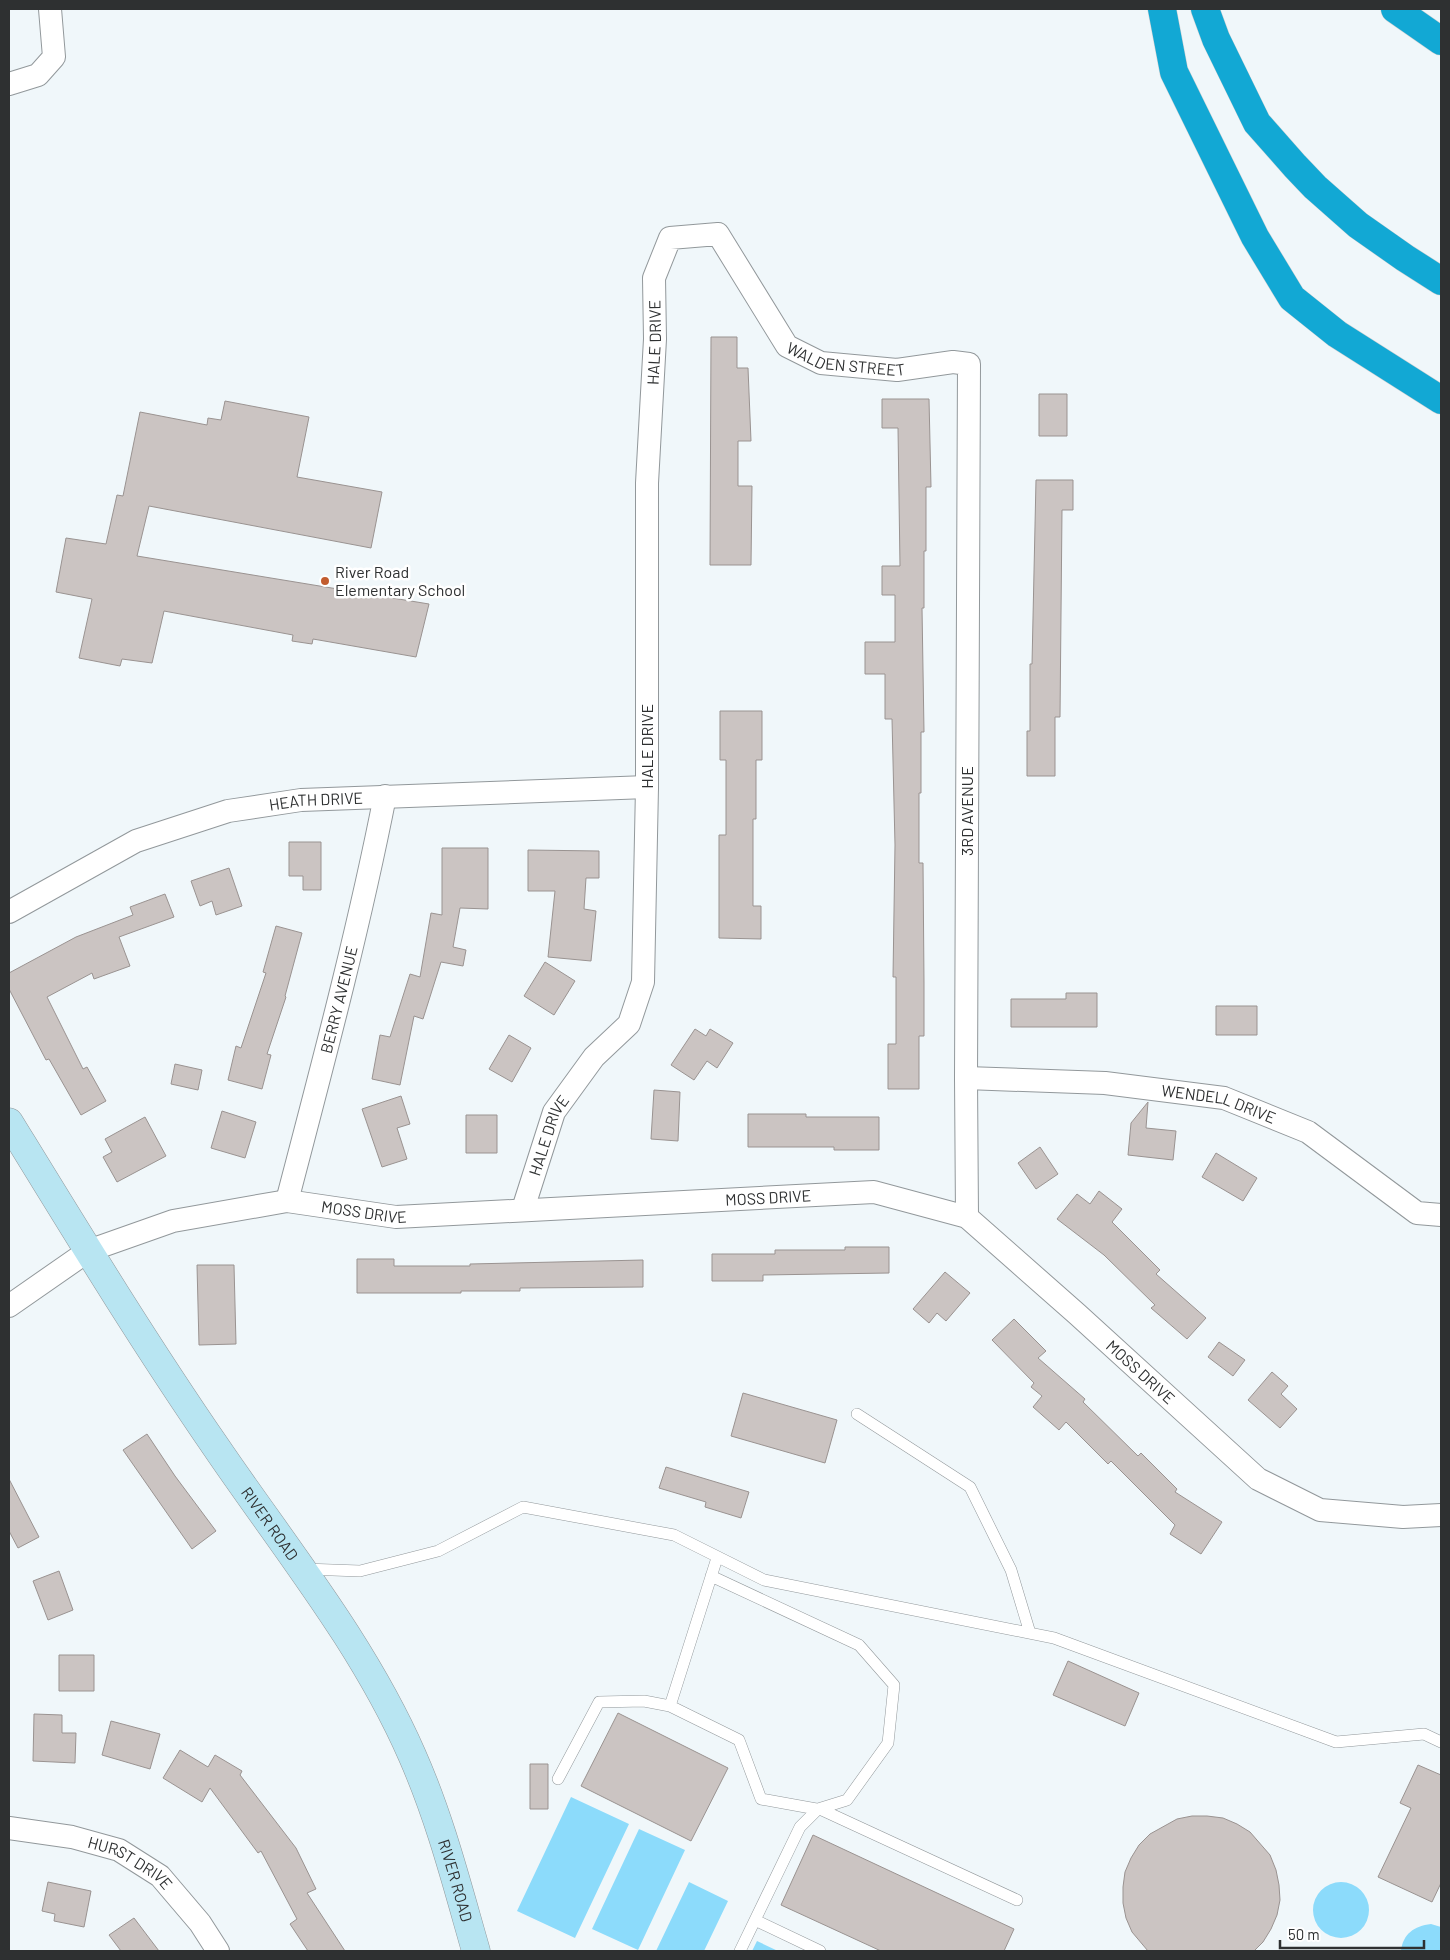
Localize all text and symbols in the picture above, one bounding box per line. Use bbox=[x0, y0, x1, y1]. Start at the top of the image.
street label: HALE DRIVE bbox=[642, 300, 664, 385]
street label: WALDEN STREET bbox=[784, 338, 906, 379]
place label: River Road Elementary School bbox=[335, 562, 465, 599]
marker: River Road Elementary School bbox=[319, 575, 331, 587]
street label: HALE DRIVE bbox=[637, 704, 656, 789]
street label: 3RD AVENUE bbox=[957, 766, 976, 856]
street label: HEATH DRIVE bbox=[268, 788, 363, 814]
street label: BERRY AVENUE bbox=[316, 944, 361, 1055]
street label: WENDELL DRIVE bbox=[1160, 1080, 1279, 1127]
street label: HALE DRIVE bbox=[524, 1091, 572, 1178]
street label: MOSS DRIVE bbox=[725, 1185, 812, 1209]
street label: MOSS DRIVE bbox=[320, 1196, 407, 1226]
street label: MOSS DRIVE bbox=[1103, 1336, 1179, 1408]
street label: RIVER ROAD bbox=[238, 1483, 303, 1563]
street label: HURST DRIVE bbox=[86, 1832, 177, 1893]
street label: RIVER ROAD bbox=[435, 1837, 477, 1924]
scale bar bbox=[1280, 1918, 1424, 1950]
text: 50 m bbox=[1288, 1925, 1320, 1943]

